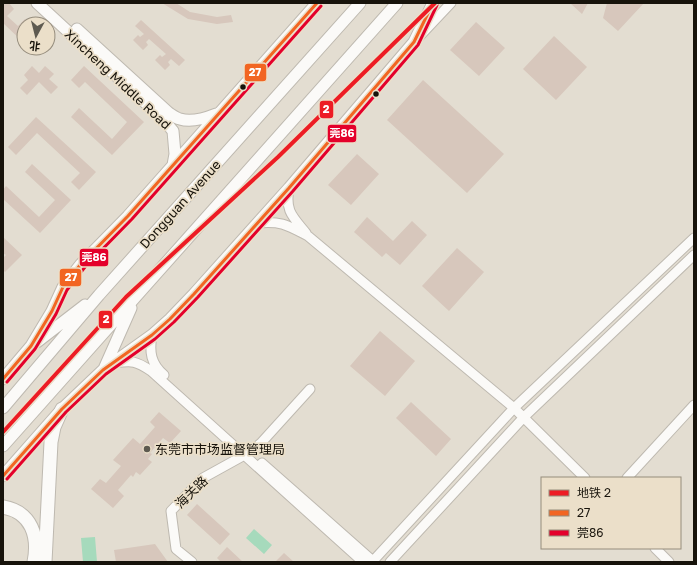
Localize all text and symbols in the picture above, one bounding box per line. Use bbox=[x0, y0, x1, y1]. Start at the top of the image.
north arrow bbox=[16, 16, 56, 56]
street label: Xincheng Middle Road bbox=[62, 26, 174, 132]
text: 北 bbox=[28, 39, 41, 54]
line badge: 27 bbox=[244, 63, 267, 82]
text: 27 bbox=[249, 65, 261, 78]
unlabelled marker bbox=[238, 82, 248, 92]
unlabelled marker bbox=[371, 89, 381, 99]
line badge: 2 bbox=[319, 100, 334, 119]
text: 2 bbox=[323, 102, 330, 115]
line badge: 莞86 bbox=[327, 124, 357, 143]
text: 莞86 bbox=[329, 126, 355, 139]
street label: Dongguan Avenue bbox=[136, 157, 224, 251]
line badge: 莞86 bbox=[79, 248, 109, 267]
text: 莞86 bbox=[81, 250, 107, 263]
line badge: 27 bbox=[59, 268, 82, 287]
text: 27 bbox=[65, 270, 77, 283]
line badge: 2 bbox=[98, 310, 113, 329]
text: 2 bbox=[103, 312, 110, 325]
place label: 东莞市市场监督管理局 bbox=[155, 441, 285, 457]
marker: 东莞市市场监督管理局 bbox=[142, 444, 152, 454]
street label: 海关路 bbox=[171, 473, 211, 511]
legend bbox=[541, 477, 681, 549]
text: 地铁 2 bbox=[577, 485, 611, 500]
text: 27 bbox=[577, 505, 590, 520]
text: 莞86 bbox=[577, 525, 604, 540]

